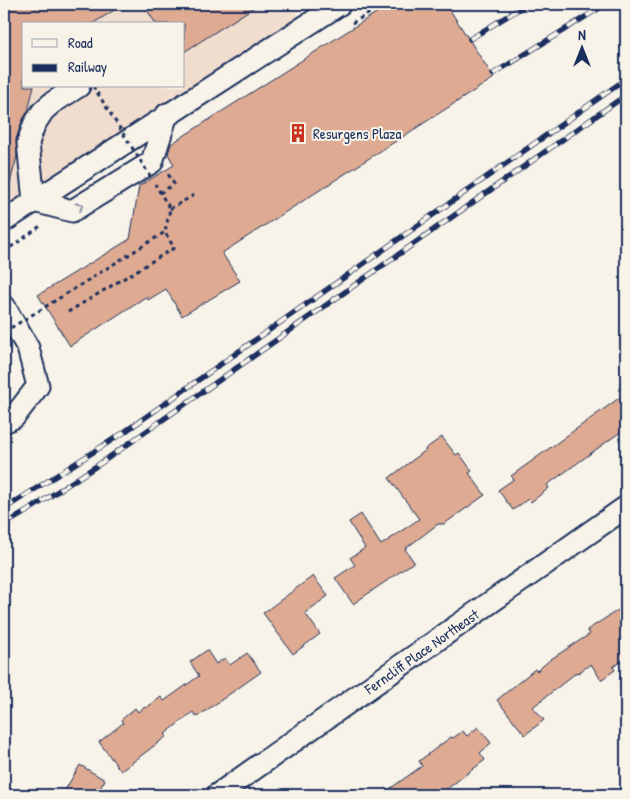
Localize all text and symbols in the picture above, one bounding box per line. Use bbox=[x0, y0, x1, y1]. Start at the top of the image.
legend bbox=[22, 22, 185, 88]
north arrow bbox=[558, 22, 608, 72]
text: N bbox=[578, 25, 586, 44]
text: Road bbox=[68, 32, 93, 53]
text: Railway bbox=[68, 56, 107, 77]
building icon: Resurgens Plaza bbox=[287, 122, 309, 144]
place label: Resurgens Plaza bbox=[313, 123, 401, 144]
one-way arrow bbox=[74, 203, 83, 213]
street label: Ferncliff Place Northeast bbox=[359, 603, 483, 699]

